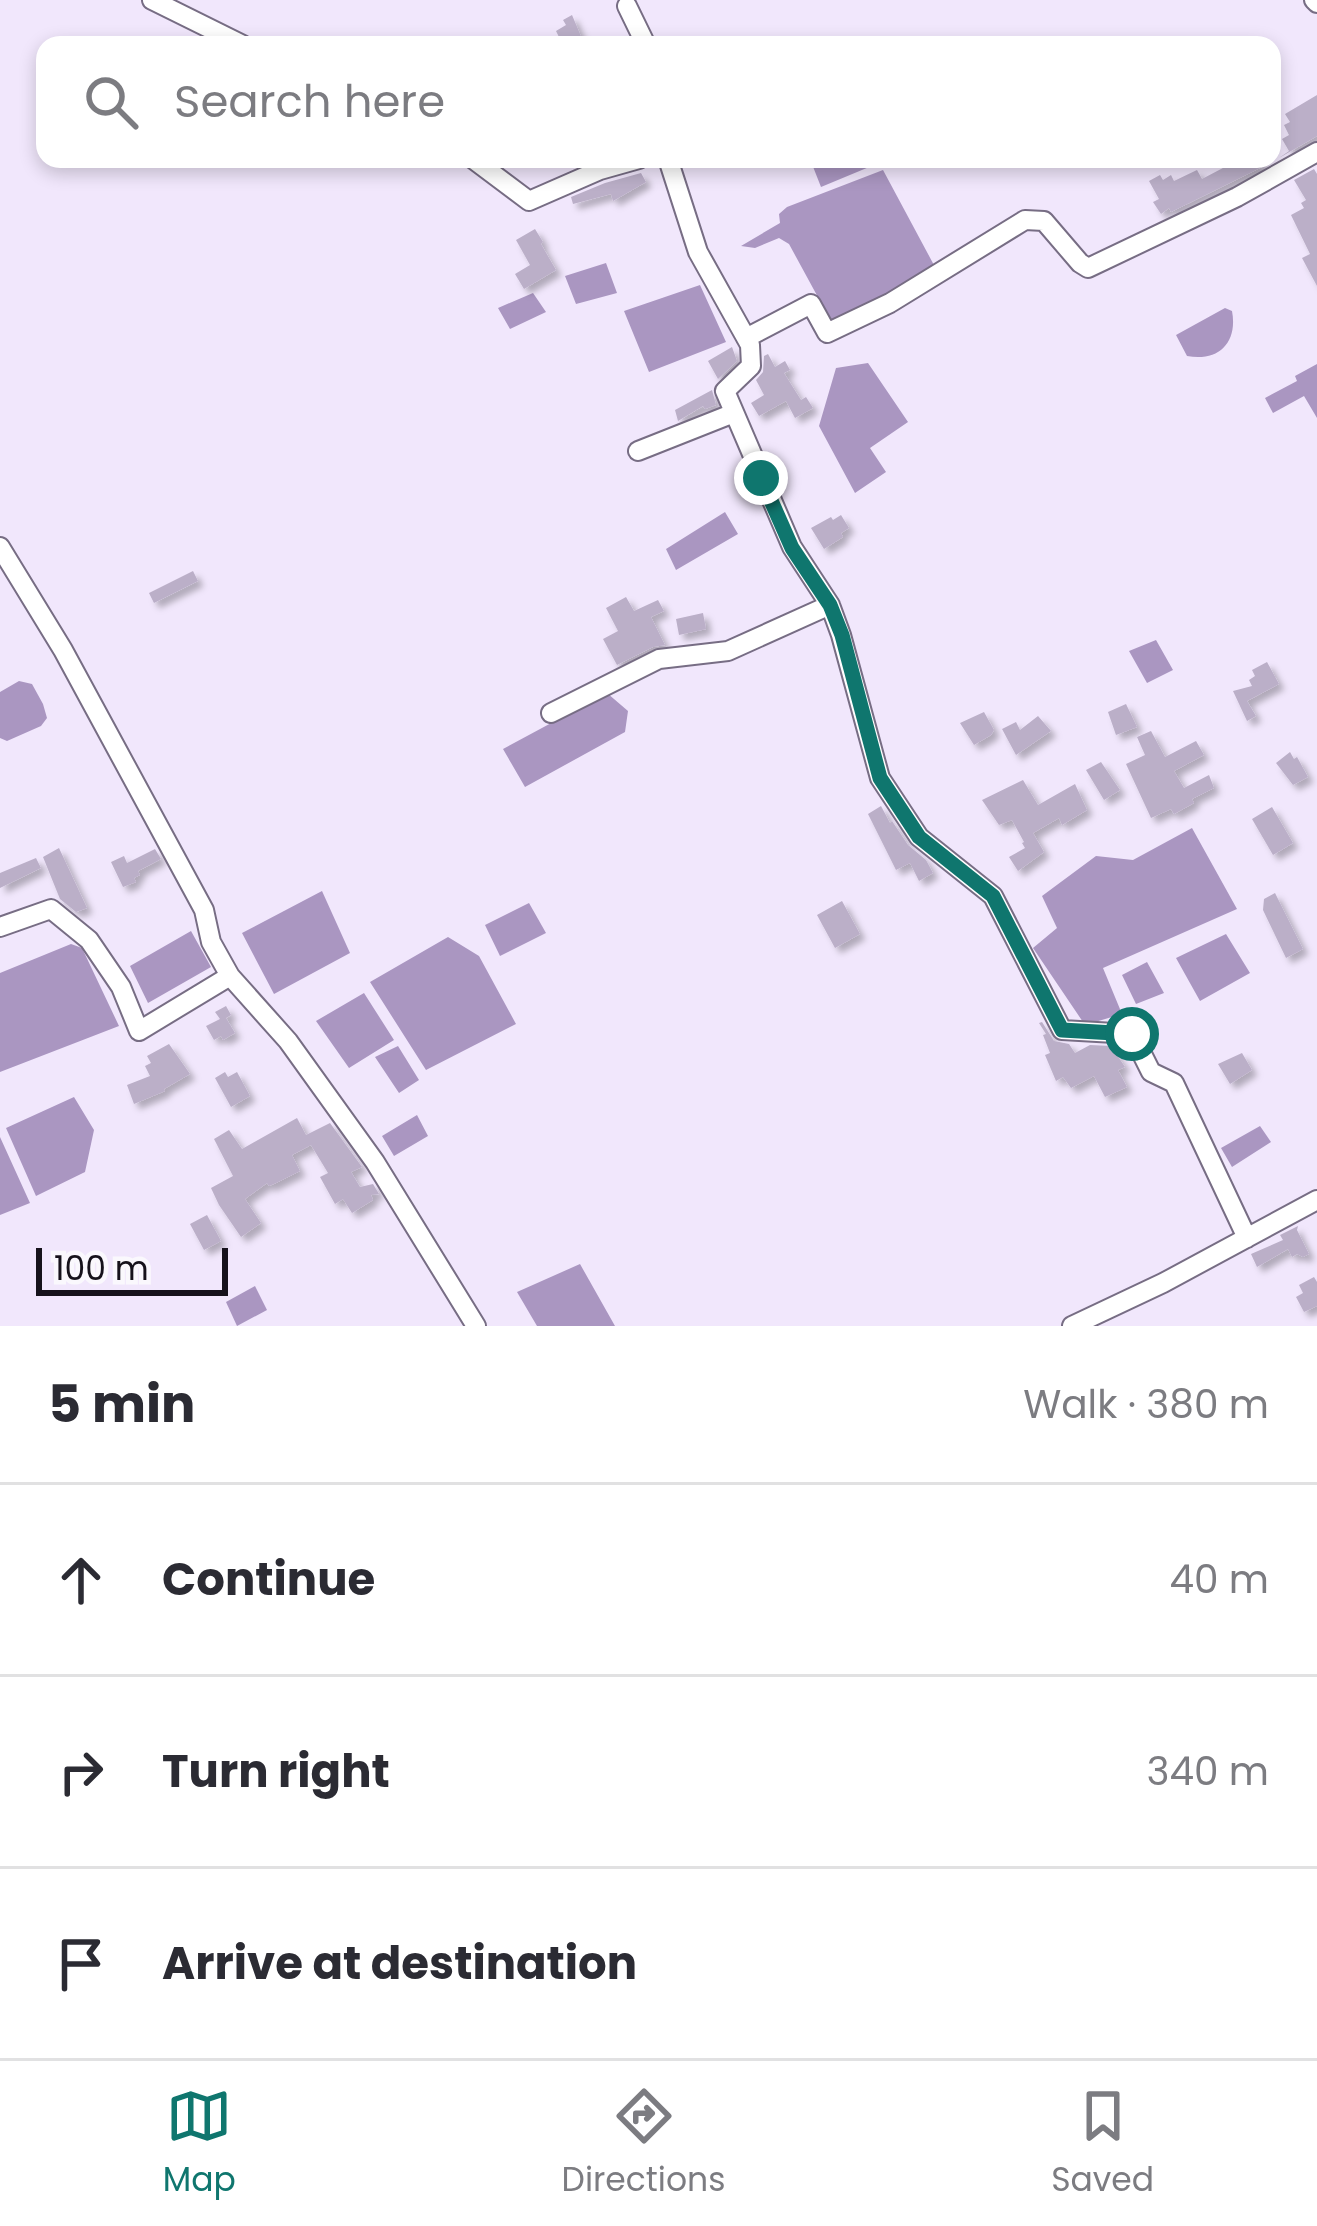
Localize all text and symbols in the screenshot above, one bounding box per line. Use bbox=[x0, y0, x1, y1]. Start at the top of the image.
search box bbox=[36, 36, 1281, 168]
icon: search bbox=[78, 69, 144, 135]
text: Search here bbox=[174, 70, 445, 133]
route end bbox=[734, 451, 788, 505]
route start bbox=[1105, 1007, 1159, 1061]
scale bar bbox=[36, 1242, 228, 1295]
text: 100 m bbox=[54, 1245, 149, 1292]
text: 5 min bbox=[48, 1368, 195, 1440]
text: Walk · 380 m bbox=[1023, 1377, 1269, 1432]
icon: ahead bbox=[48, 1547, 114, 1613]
text: Continue bbox=[162, 1548, 375, 1611]
text: 40 m bbox=[1169, 1552, 1269, 1607]
icon: right bbox=[48, 1739, 114, 1805]
text: Turn right bbox=[162, 1740, 390, 1803]
text: 340 m bbox=[1146, 1744, 1269, 1799]
icon: arrive bbox=[48, 1931, 114, 1997]
text: Arrive at destination bbox=[162, 1932, 637, 1995]
tab: Map bbox=[163, 2083, 236, 2205]
tab: Directions bbox=[562, 2083, 725, 2205]
tab: Saved bbox=[1051, 2083, 1154, 2205]

